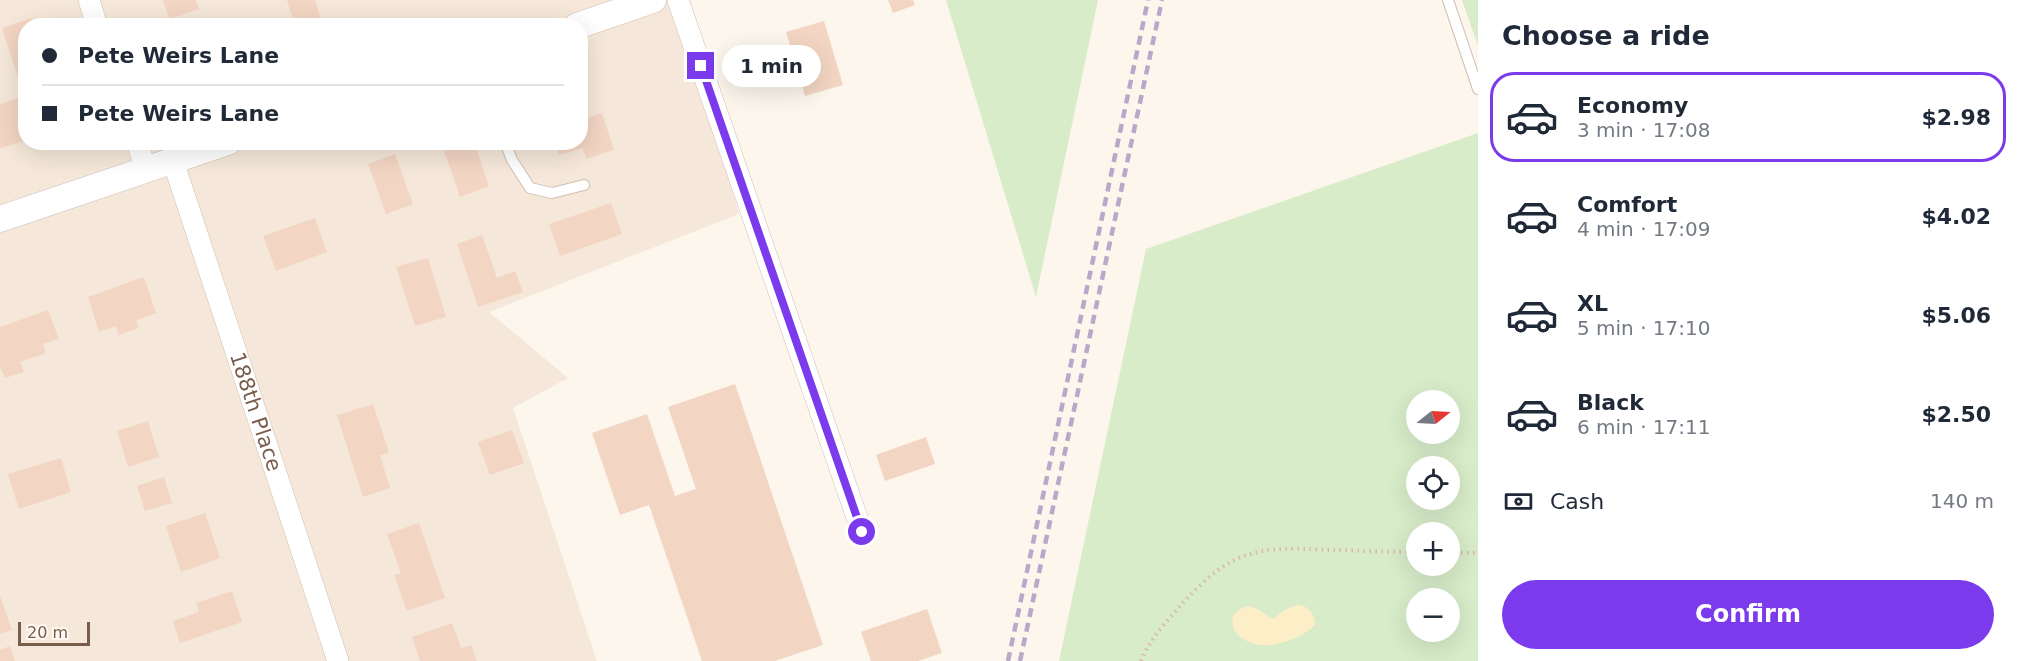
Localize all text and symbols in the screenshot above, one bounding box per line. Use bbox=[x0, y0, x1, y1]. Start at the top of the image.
text: Choose a ride bbox=[1502, 20, 1710, 51]
text: Pete Weirs Lane bbox=[78, 43, 279, 68]
callout: 1 min bbox=[722, 45, 821, 87]
route end bbox=[687, 52, 714, 79]
text: 1 min bbox=[740, 54, 803, 78]
icon: car bbox=[1505, 90, 1559, 144]
text: Economy bbox=[1577, 93, 1688, 118]
text: Pete Weirs Lane bbox=[78, 101, 279, 126]
text: $2.98 bbox=[1921, 105, 1991, 130]
text: 3 min · 17:08 bbox=[1577, 118, 1711, 142]
icon: car bbox=[1505, 189, 1559, 243]
text: Comfort bbox=[1577, 192, 1677, 217]
text: $4.02 bbox=[1921, 204, 1991, 229]
text: 4 min · 17:09 bbox=[1577, 217, 1711, 241]
icon: car bbox=[1505, 288, 1559, 342]
text: XL bbox=[1577, 291, 1608, 316]
text: $5.06 bbox=[1921, 303, 1991, 328]
text: 5 min · 17:10 bbox=[1577, 316, 1711, 340]
street label: 188th Place bbox=[225, 349, 287, 474]
icon: car bbox=[1505, 387, 1559, 441]
north arrow bbox=[1406, 390, 1460, 444]
map controls bbox=[1406, 390, 1460, 642]
text: Black bbox=[1577, 390, 1644, 415]
text: $2.50 bbox=[1921, 402, 1991, 427]
text: 6 min · 17:11 bbox=[1577, 415, 1711, 439]
button: locate bbox=[1406, 456, 1460, 510]
icon: cash bbox=[1502, 485, 1535, 518]
text: Cash bbox=[1550, 489, 1604, 514]
text: 140 m bbox=[1930, 489, 1994, 513]
route start bbox=[848, 518, 875, 545]
button: + bbox=[1406, 522, 1460, 576]
button: Confirm bbox=[1502, 580, 1994, 649]
button: − bbox=[1406, 588, 1460, 642]
scale bar bbox=[18, 619, 90, 646]
text: 20 m bbox=[27, 623, 68, 642]

